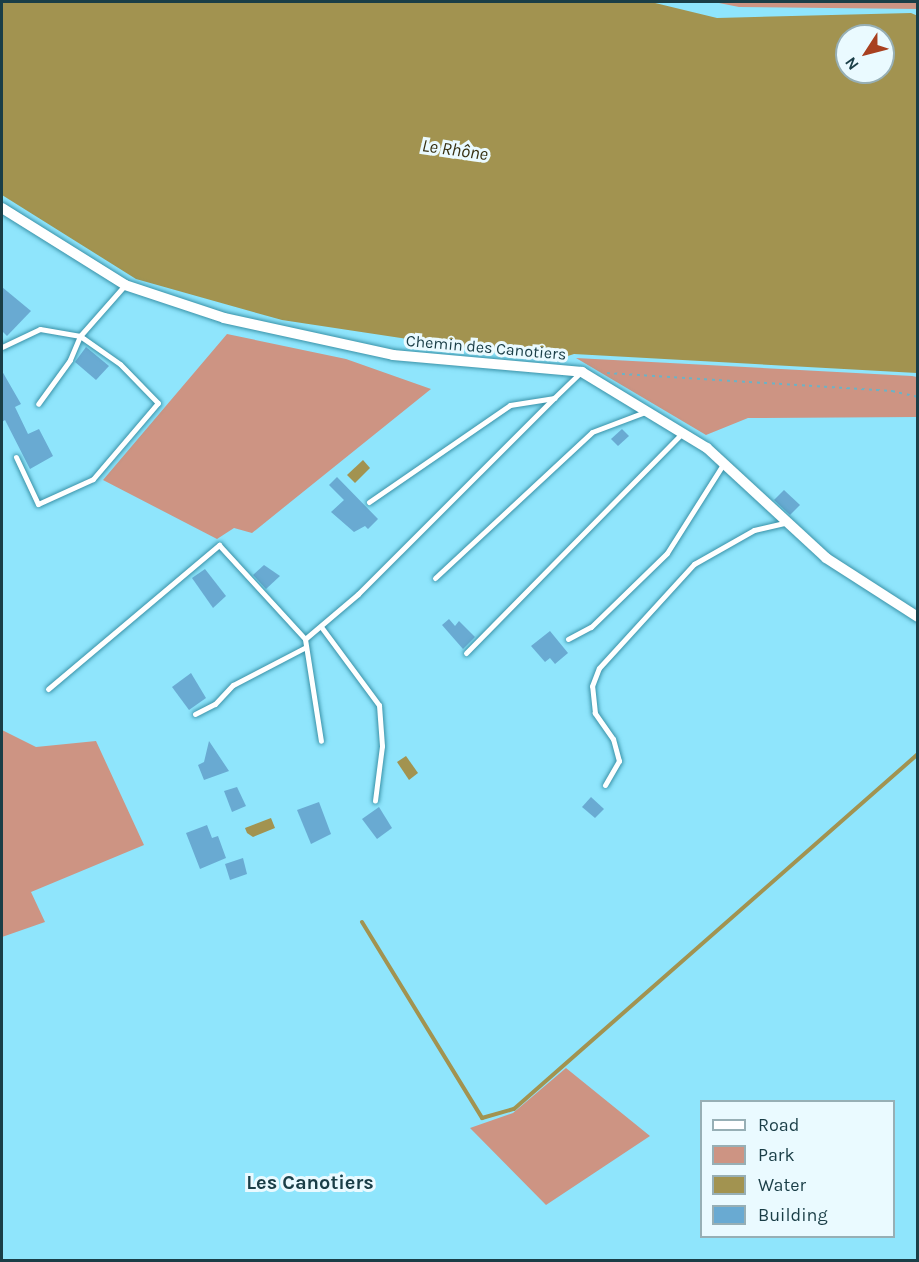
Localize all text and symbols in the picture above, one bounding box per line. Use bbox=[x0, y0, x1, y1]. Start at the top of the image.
north arrow bbox=[835, 24, 895, 84]
text: N bbox=[841, 53, 863, 74]
water label: Le Rhône bbox=[421, 135, 489, 165]
street label: Chemin des Canotiers bbox=[405, 331, 567, 365]
legend bbox=[700, 1100, 895, 1238]
text: Road bbox=[758, 1114, 799, 1136]
text: Park bbox=[758, 1144, 795, 1166]
district label: Les Canotiers bbox=[246, 1170, 374, 1194]
text: Water bbox=[758, 1174, 806, 1196]
text: Building bbox=[758, 1204, 828, 1226]

